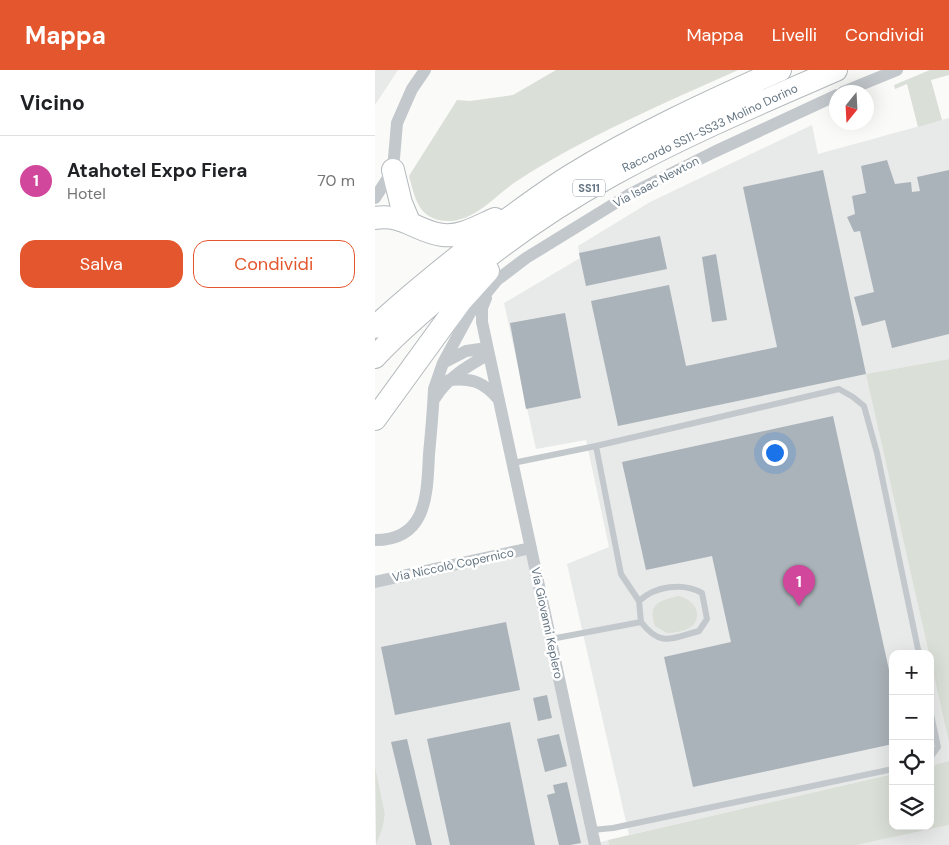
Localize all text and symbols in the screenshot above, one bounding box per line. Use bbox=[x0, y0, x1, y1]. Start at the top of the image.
text: Mappa bbox=[25, 20, 106, 51]
text: Mappa bbox=[686, 23, 744, 47]
text: Livelli bbox=[772, 23, 817, 47]
text: Condividi bbox=[845, 23, 924, 47]
street label: Raccordo SS11-SS33 Molino Dorino bbox=[620, 80, 800, 176]
north arrow bbox=[829, 85, 874, 130]
text: Vicino bbox=[20, 89, 85, 117]
street label: Via Isaac Newton bbox=[610, 153, 702, 211]
text: Atahotel Expo Fiera bbox=[67, 158, 247, 183]
text: 1 bbox=[33, 170, 39, 191]
text: 70 m bbox=[317, 170, 355, 191]
road number: SS11 bbox=[573, 180, 605, 196]
text: Hotel bbox=[67, 183, 106, 204]
button: Salva bbox=[20, 240, 183, 288]
button: Condividi bbox=[193, 240, 355, 288]
your location bbox=[762, 440, 788, 466]
street label: Via Niccolò Copernico bbox=[391, 544, 515, 586]
pin: 1 bbox=[783, 565, 815, 606]
street label: Via Giovanni Keplero bbox=[527, 566, 567, 680]
map controls bbox=[889, 650, 934, 830]
button: + bbox=[889, 650, 934, 695]
button: − bbox=[889, 695, 934, 740]
button: locate bbox=[889, 740, 934, 785]
button: layers bbox=[889, 785, 934, 830]

